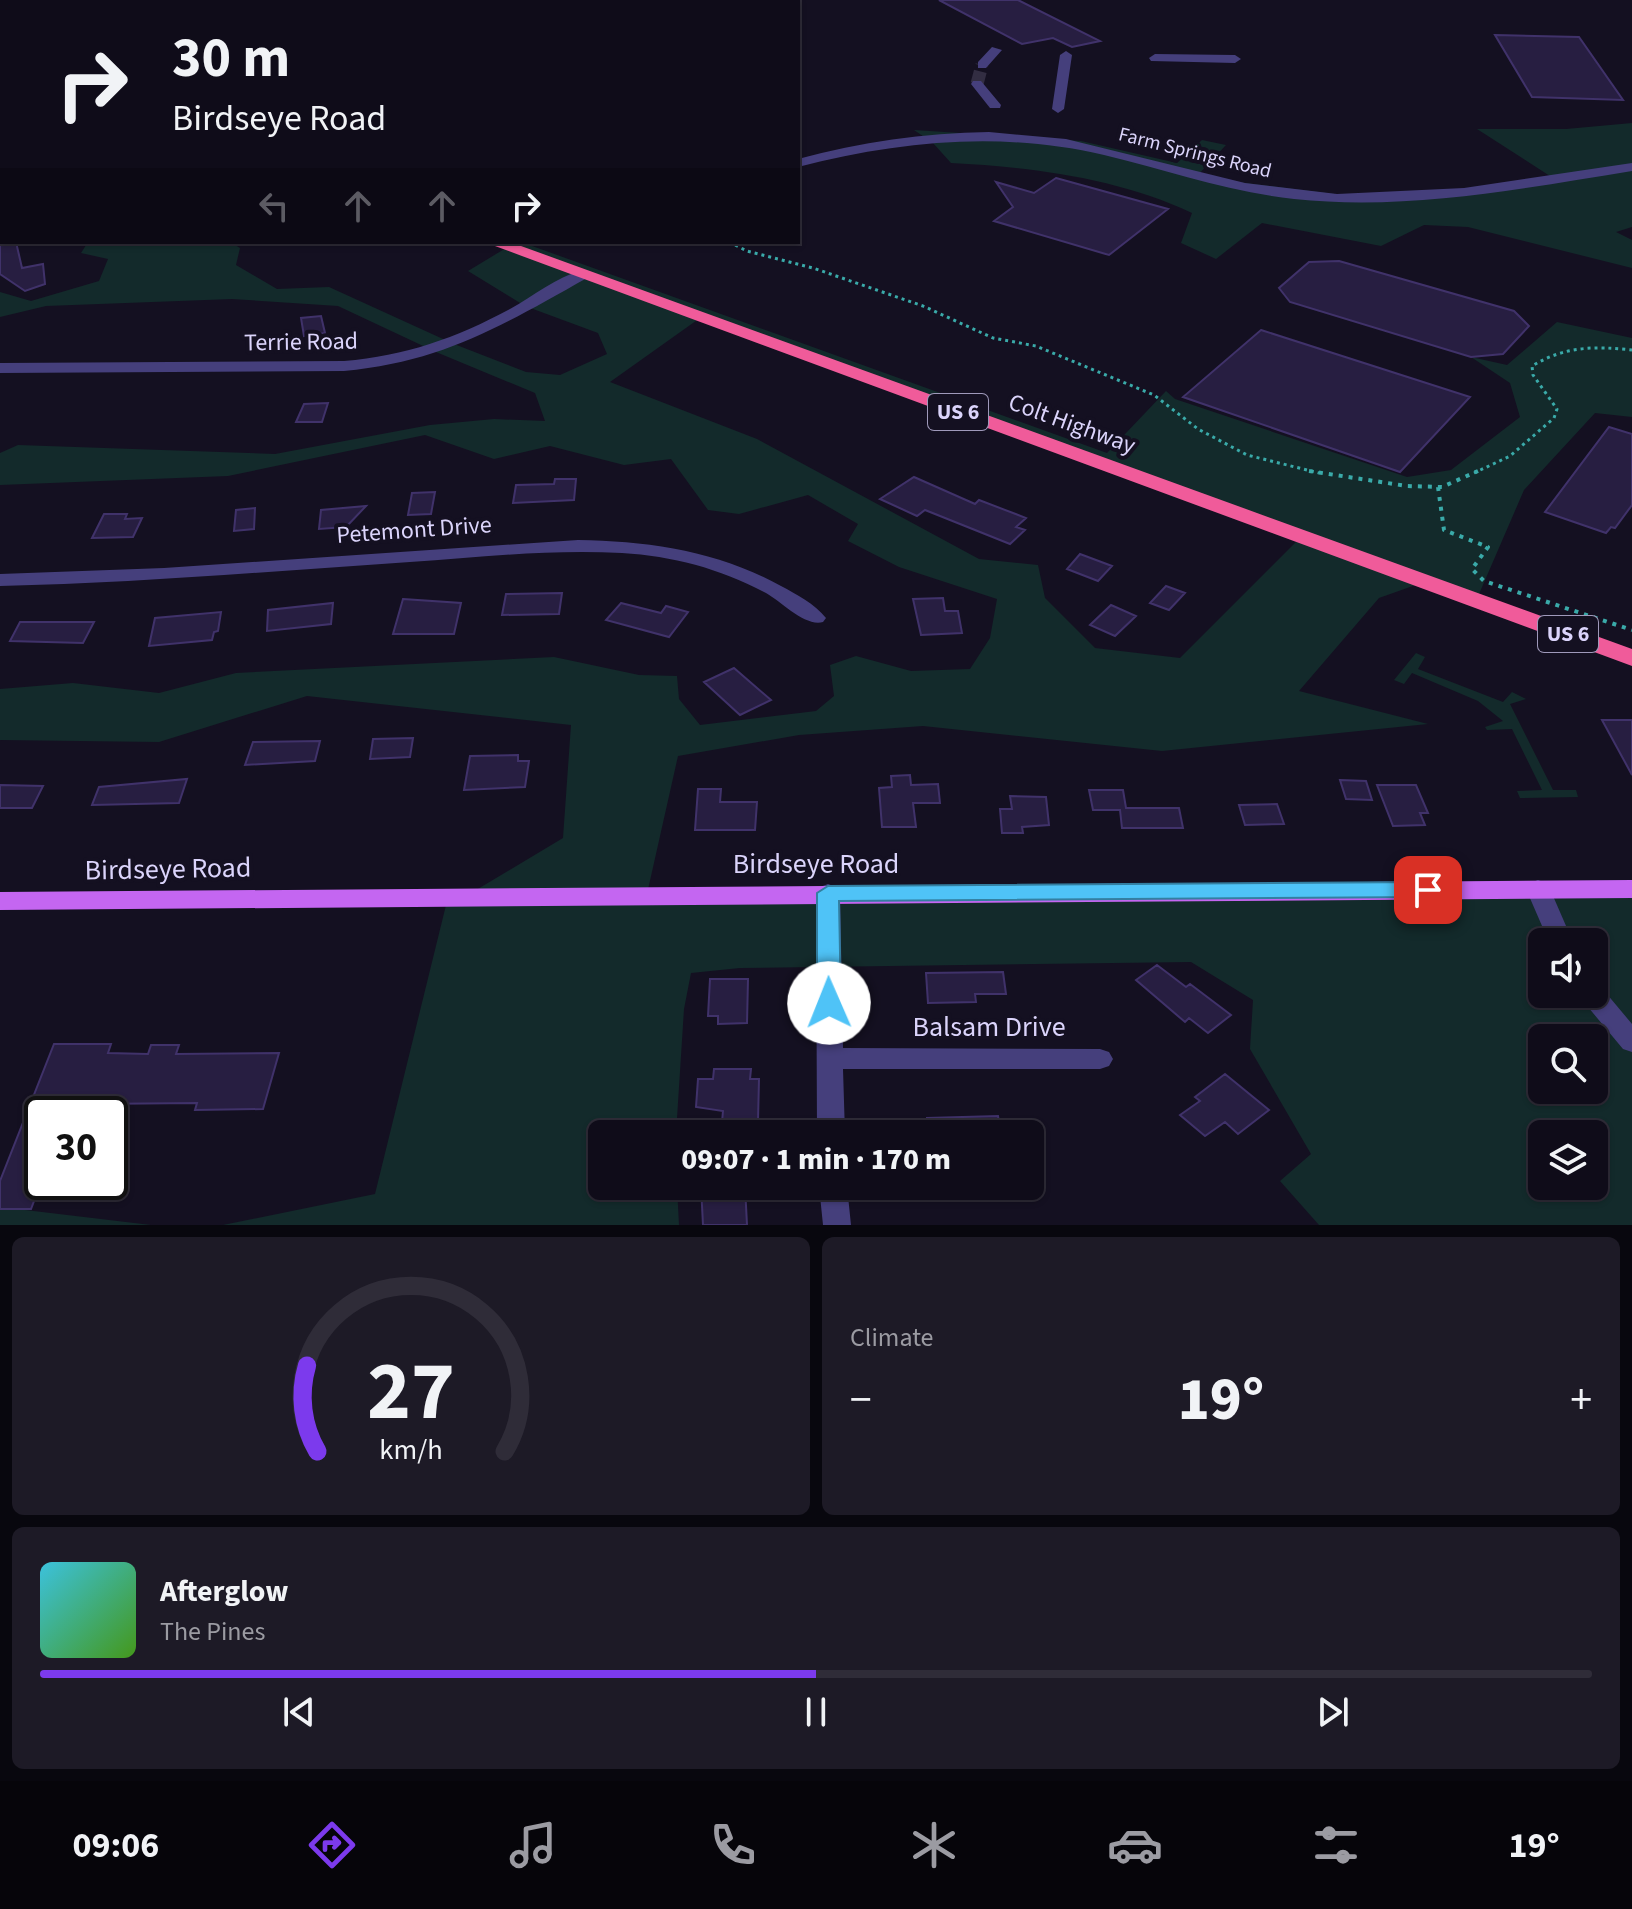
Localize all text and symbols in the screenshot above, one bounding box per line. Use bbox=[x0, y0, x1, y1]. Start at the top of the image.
text: 30 m bbox=[172, 19, 290, 98]
icon: right bbox=[40, 32, 144, 136]
text: Birdseye Road bbox=[172, 93, 386, 144]
street label: Farm Springs Road bbox=[1116, 120, 1274, 186]
icon: left bbox=[252, 184, 296, 228]
icon: ahead bbox=[336, 184, 380, 228]
icon: ahead bbox=[420, 184, 464, 228]
icon: right bbox=[504, 184, 548, 228]
street label: Terrie Road bbox=[244, 324, 358, 360]
street label: Colt Highway bbox=[1004, 385, 1140, 463]
road number: US 6 bbox=[928, 394, 988, 430]
street label: Petemont Drive bbox=[335, 507, 493, 553]
road number: US 6 bbox=[1538, 616, 1598, 652]
street label: Birdseye Road bbox=[733, 844, 899, 884]
street label: Birdseye Road bbox=[84, 848, 252, 890]
pin bbox=[1394, 856, 1462, 924]
icon: arrive bbox=[1406, 868, 1450, 912]
map controls bbox=[1528, 928, 1608, 1200]
button: sound bbox=[1528, 928, 1608, 1008]
position arrow bbox=[787, 961, 871, 1045]
street label: Balsam Drive bbox=[912, 1007, 1066, 1047]
button: search bbox=[1528, 1024, 1608, 1104]
speed limit sign: 30 bbox=[24, 1096, 128, 1200]
button: layers bbox=[1528, 1120, 1608, 1200]
text: 09:07 · 1 min · 170 m bbox=[681, 1138, 951, 1181]
text: Climate bbox=[850, 1319, 934, 1356]
text: 27 bbox=[367, 1333, 455, 1451]
text: 19° bbox=[1178, 1358, 1264, 1443]
text: − bbox=[850, 1369, 872, 1432]
text: + bbox=[1570, 1369, 1592, 1432]
text: km/h bbox=[379, 1430, 443, 1470]
text: Afterglow bbox=[160, 1570, 288, 1613]
text: The Pines bbox=[160, 1613, 265, 1650]
icon: previous bbox=[277, 1690, 321, 1734]
icon: pause bbox=[794, 1690, 838, 1734]
icon: next bbox=[1311, 1690, 1355, 1734]
icon: directions bbox=[304, 1817, 360, 1873]
icon: music bbox=[505, 1817, 561, 1873]
icon: phone bbox=[705, 1817, 761, 1873]
icon: climate bbox=[906, 1817, 962, 1873]
icon: car bbox=[1107, 1817, 1163, 1873]
icon: filters bbox=[1308, 1817, 1364, 1873]
text: 09:06 bbox=[72, 1820, 159, 1871]
text: 19° bbox=[1508, 1820, 1560, 1871]

